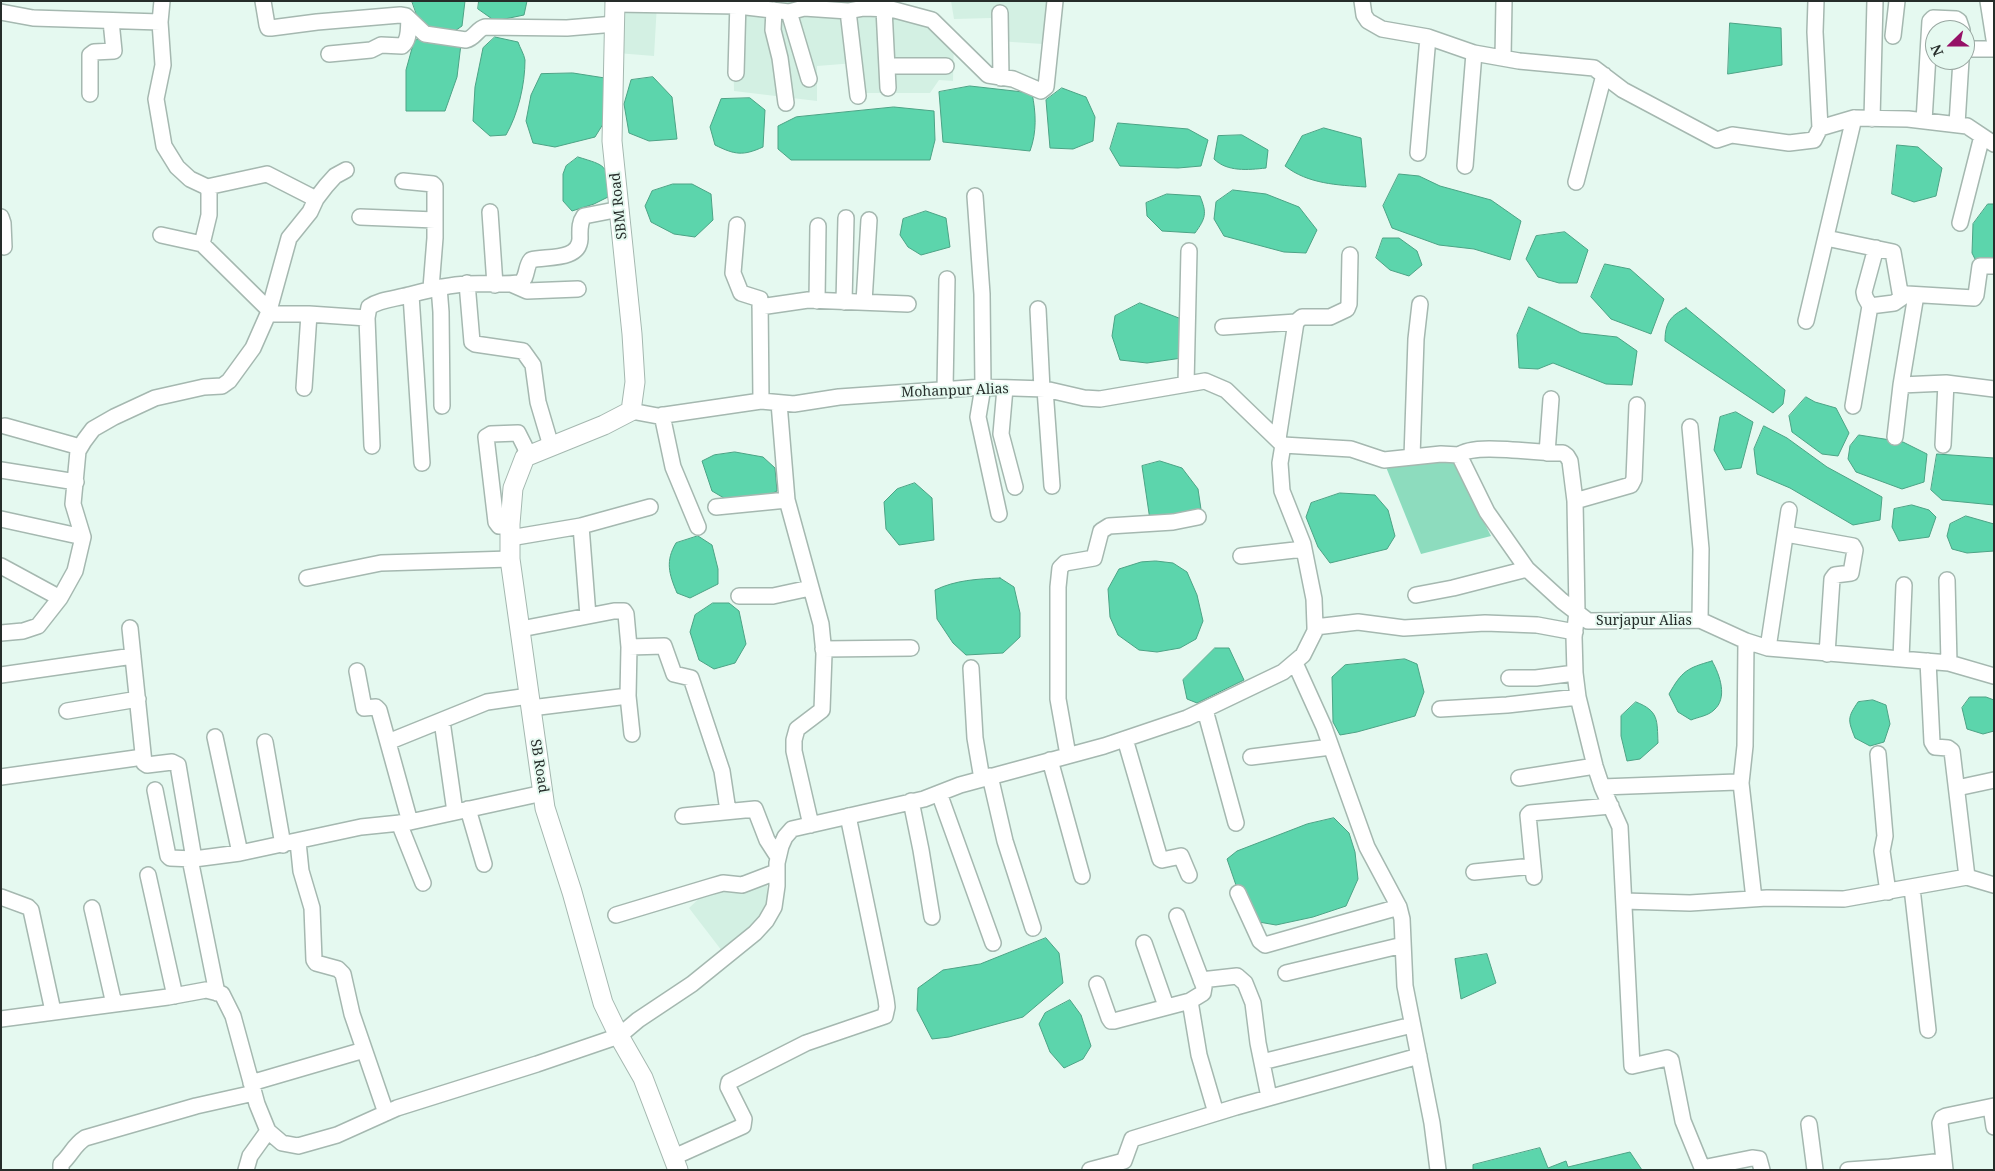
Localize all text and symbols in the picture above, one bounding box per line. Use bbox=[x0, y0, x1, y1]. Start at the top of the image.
north arrow bbox=[1925, 20, 1975, 70]
text: N bbox=[1926, 42, 1947, 59]
street label: SBM Road bbox=[607, 172, 631, 240]
street label: Mohanpur Alias bbox=[901, 381, 1009, 401]
street label: Surjapur Alias bbox=[1596, 613, 1692, 629]
street label: SB Road bbox=[526, 738, 552, 794]

